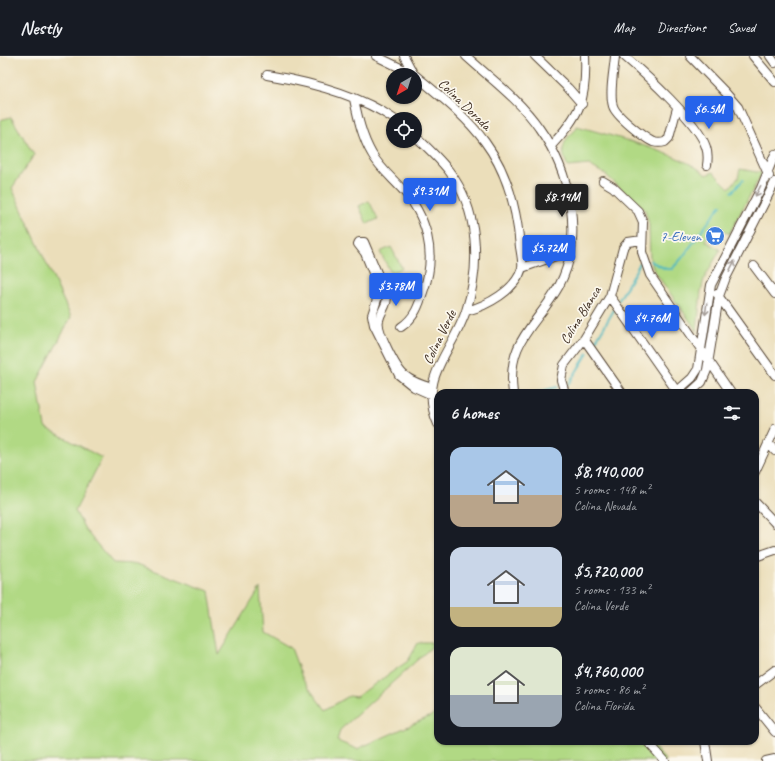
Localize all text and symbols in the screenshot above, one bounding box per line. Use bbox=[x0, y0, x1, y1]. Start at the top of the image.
text: Nestly bbox=[20, 16, 61, 40]
text: Map bbox=[614, 19, 635, 36]
text: Directions bbox=[657, 19, 706, 36]
text: Saved bbox=[728, 19, 755, 36]
north arrow bbox=[386, 68, 422, 104]
map controls bbox=[386, 68, 422, 148]
street label: Colina Dorada bbox=[435, 75, 496, 135]
pin: $6.5M bbox=[681, 96, 737, 130]
text: $6.5M bbox=[694, 101, 724, 117]
button: locate bbox=[386, 112, 422, 148]
pin: $9.31M bbox=[397, 178, 463, 212]
text: $9.31M bbox=[412, 183, 448, 199]
pin: $8.14M bbox=[529, 184, 595, 218]
one-way arrow bbox=[754, 185, 762, 197]
text: $8.14M bbox=[544, 189, 580, 205]
supermarket icon: 7-Eleven bbox=[704, 225, 726, 247]
place label: 7-Eleven bbox=[660, 228, 702, 245]
pin: $5.72M bbox=[516, 235, 582, 269]
text: $5.72M bbox=[531, 240, 567, 256]
one-way arrow bbox=[729, 260, 736, 272]
pin: $3.78M bbox=[363, 273, 429, 307]
text: $3.78M bbox=[378, 278, 414, 294]
street label: Colina Blanca bbox=[556, 282, 605, 347]
one-way arrow bbox=[702, 302, 710, 315]
pin: $4.76M bbox=[619, 305, 685, 339]
street label: Colina Verde bbox=[419, 306, 460, 367]
text: $4.76M bbox=[634, 310, 670, 326]
icon: filters bbox=[721, 402, 743, 424]
text: 6 homes bbox=[450, 403, 498, 424]
text: $8,140,000 bbox=[574, 461, 642, 482]
icon: home bbox=[482, 463, 530, 511]
text: 5 rooms · 148 m² bbox=[574, 482, 650, 498]
text: Colina Nevada bbox=[574, 498, 636, 514]
text: $5,720,000 bbox=[574, 561, 642, 582]
icon: home bbox=[482, 563, 530, 611]
text: 5 rooms · 133 m² bbox=[574, 582, 650, 598]
text: Colina Verde bbox=[574, 598, 628, 614]
text: $4,760,000 bbox=[574, 661, 642, 682]
icon: home bbox=[482, 663, 530, 711]
text: 3 rooms · 86 m² bbox=[574, 682, 644, 698]
text: Colina Florida bbox=[574, 698, 634, 714]

